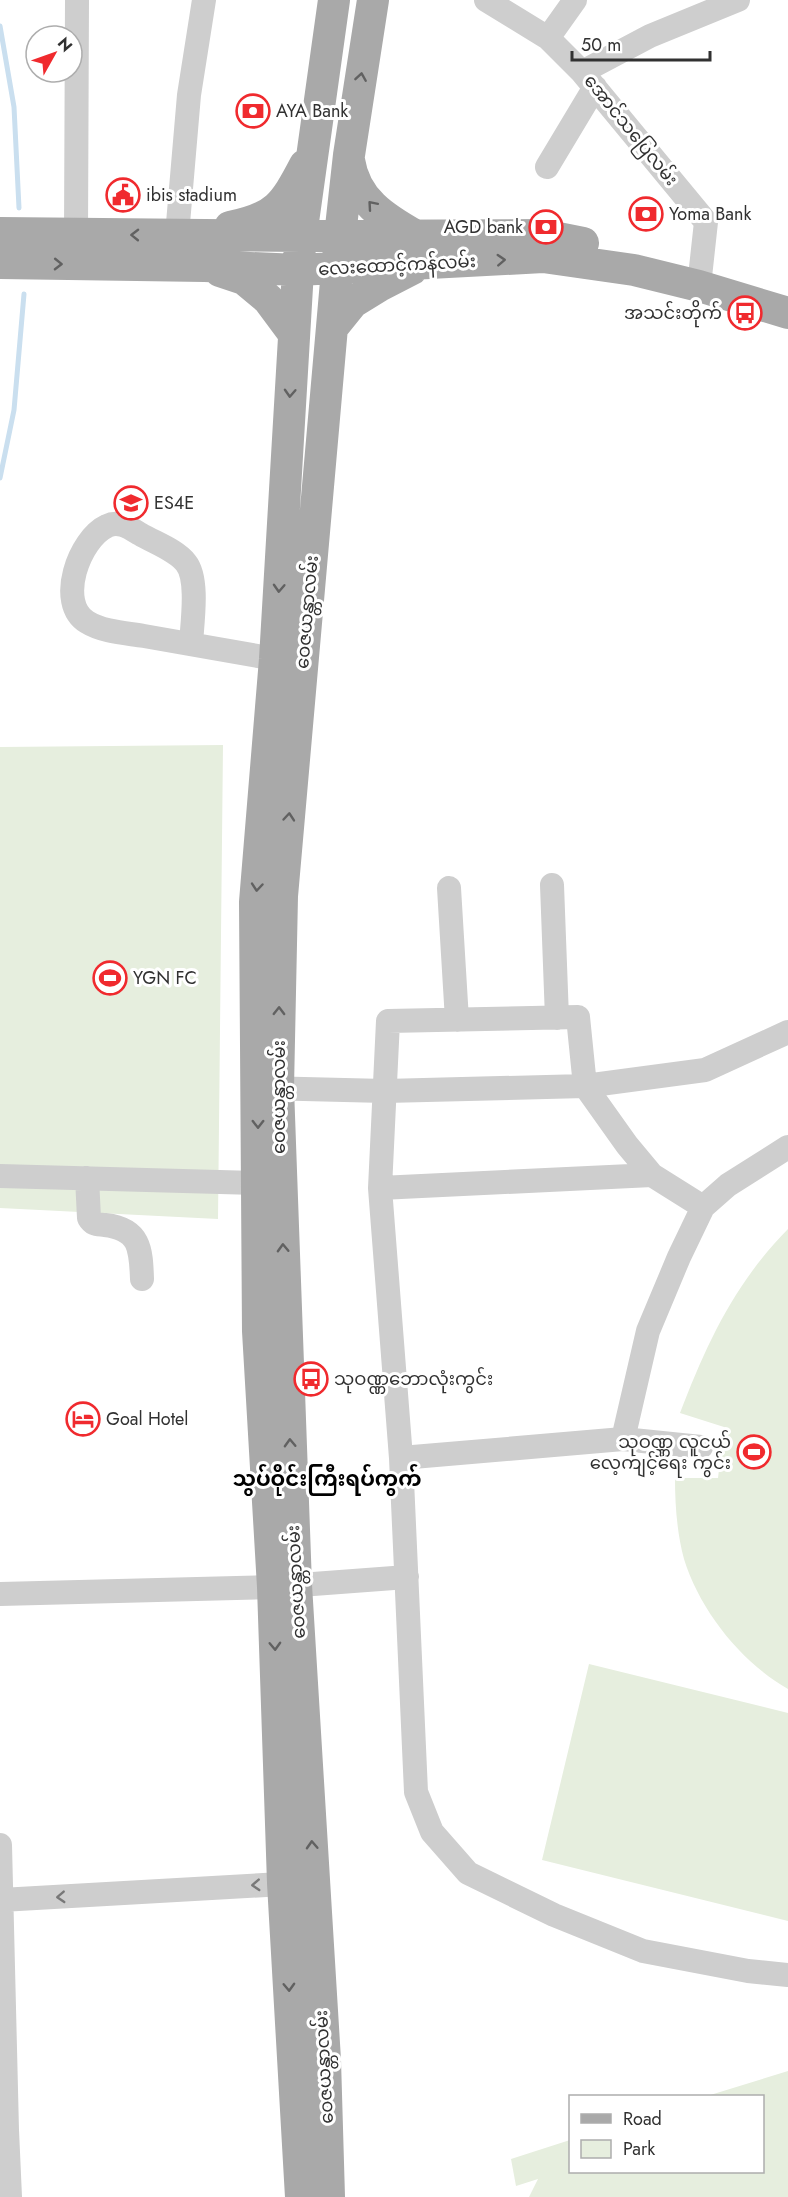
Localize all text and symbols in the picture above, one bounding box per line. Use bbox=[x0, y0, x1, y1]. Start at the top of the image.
north arrow bbox=[24, 24, 84, 84]
scale bar bbox=[572, 24, 710, 62]
text: N bbox=[52, 32, 78, 57]
text: 50 m bbox=[581, 32, 621, 58]
street label: အောင်သပြေလမ်း bbox=[576, 69, 684, 193]
one-way arrow bbox=[354, 72, 367, 82]
bank icon: AYA Bank bbox=[235, 93, 271, 129]
place label: AYA Bank bbox=[276, 98, 348, 124]
public building icon: ibis stadium bbox=[105, 177, 141, 213]
place label: ibis stadium bbox=[146, 182, 237, 208]
bank icon: Yoma Bank bbox=[628, 196, 664, 232]
one-way arrow bbox=[368, 201, 379, 212]
place label: Yoma Bank bbox=[669, 201, 751, 227]
bank icon: AGD bank bbox=[528, 209, 564, 245]
place label: AGD bank bbox=[444, 214, 523, 240]
one-way arrow bbox=[131, 229, 140, 241]
street label: လေးထောင့်ကန်လမ်း bbox=[317, 248, 477, 284]
one-way arrow bbox=[497, 253, 506, 266]
one-way arrow bbox=[54, 258, 63, 270]
bus stop icon: အသင်းတိုက် bbox=[727, 295, 763, 331]
place label: အသင်းတိုက် bbox=[624, 299, 722, 328]
one-way arrow bbox=[284, 388, 297, 397]
school or university icon: ES4E bbox=[113, 485, 149, 521]
place label: ES4E bbox=[154, 490, 194, 516]
street label: ဝေဇယန္တာလမ်း bbox=[289, 554, 327, 670]
one-way arrow bbox=[273, 583, 286, 592]
one-way arrow bbox=[282, 812, 295, 821]
one-way arrow bbox=[251, 882, 264, 891]
sports icon: YGN FC bbox=[92, 960, 128, 996]
place label: YGN FC bbox=[133, 965, 197, 991]
one-way arrow bbox=[273, 1007, 286, 1016]
street label: ဝေဇယန္တာလမ်း bbox=[266, 1040, 294, 1154]
one-way arrow bbox=[252, 1119, 264, 1128]
one-way arrow bbox=[276, 1244, 289, 1253]
bus stop icon: သုဝဏ္ဏဘောလုံးကွင်း bbox=[293, 1361, 329, 1397]
place label: သုဝဏ္ဏဘောလုံးကွင်း bbox=[334, 1366, 493, 1394]
hotel icon: Goal Hotel bbox=[65, 1401, 101, 1437]
place label: Goal Hotel bbox=[106, 1406, 188, 1432]
place label: သုဝဏ္ဏ လူငယ် လေ့ကျင့်ရေး ကွင်း bbox=[590, 1429, 731, 1478]
sports icon: သုဝဏ္ဏ လူငယ် လေ့ကျင့်ရေး ကွင်း bbox=[736, 1434, 772, 1470]
one-way arrow bbox=[284, 1438, 297, 1447]
district label: သွပ်ဝိုင်းကြီးရပ်ကွက် bbox=[233, 1463, 421, 1496]
street label: ဝေဇယန္တာလမ်း bbox=[280, 1524, 314, 1640]
one-way arrow bbox=[268, 1641, 281, 1650]
one-way arrow bbox=[305, 1840, 318, 1849]
one-way arrow bbox=[251, 1878, 260, 1891]
one-way arrow bbox=[56, 1890, 65, 1903]
one-way arrow bbox=[283, 1983, 295, 1992]
street label: ဝေဇယန္တာလမ်း bbox=[308, 2009, 342, 2125]
legend bbox=[569, 2095, 764, 2173]
text: Road bbox=[623, 2106, 662, 2132]
text: Park bbox=[623, 2136, 655, 2162]

